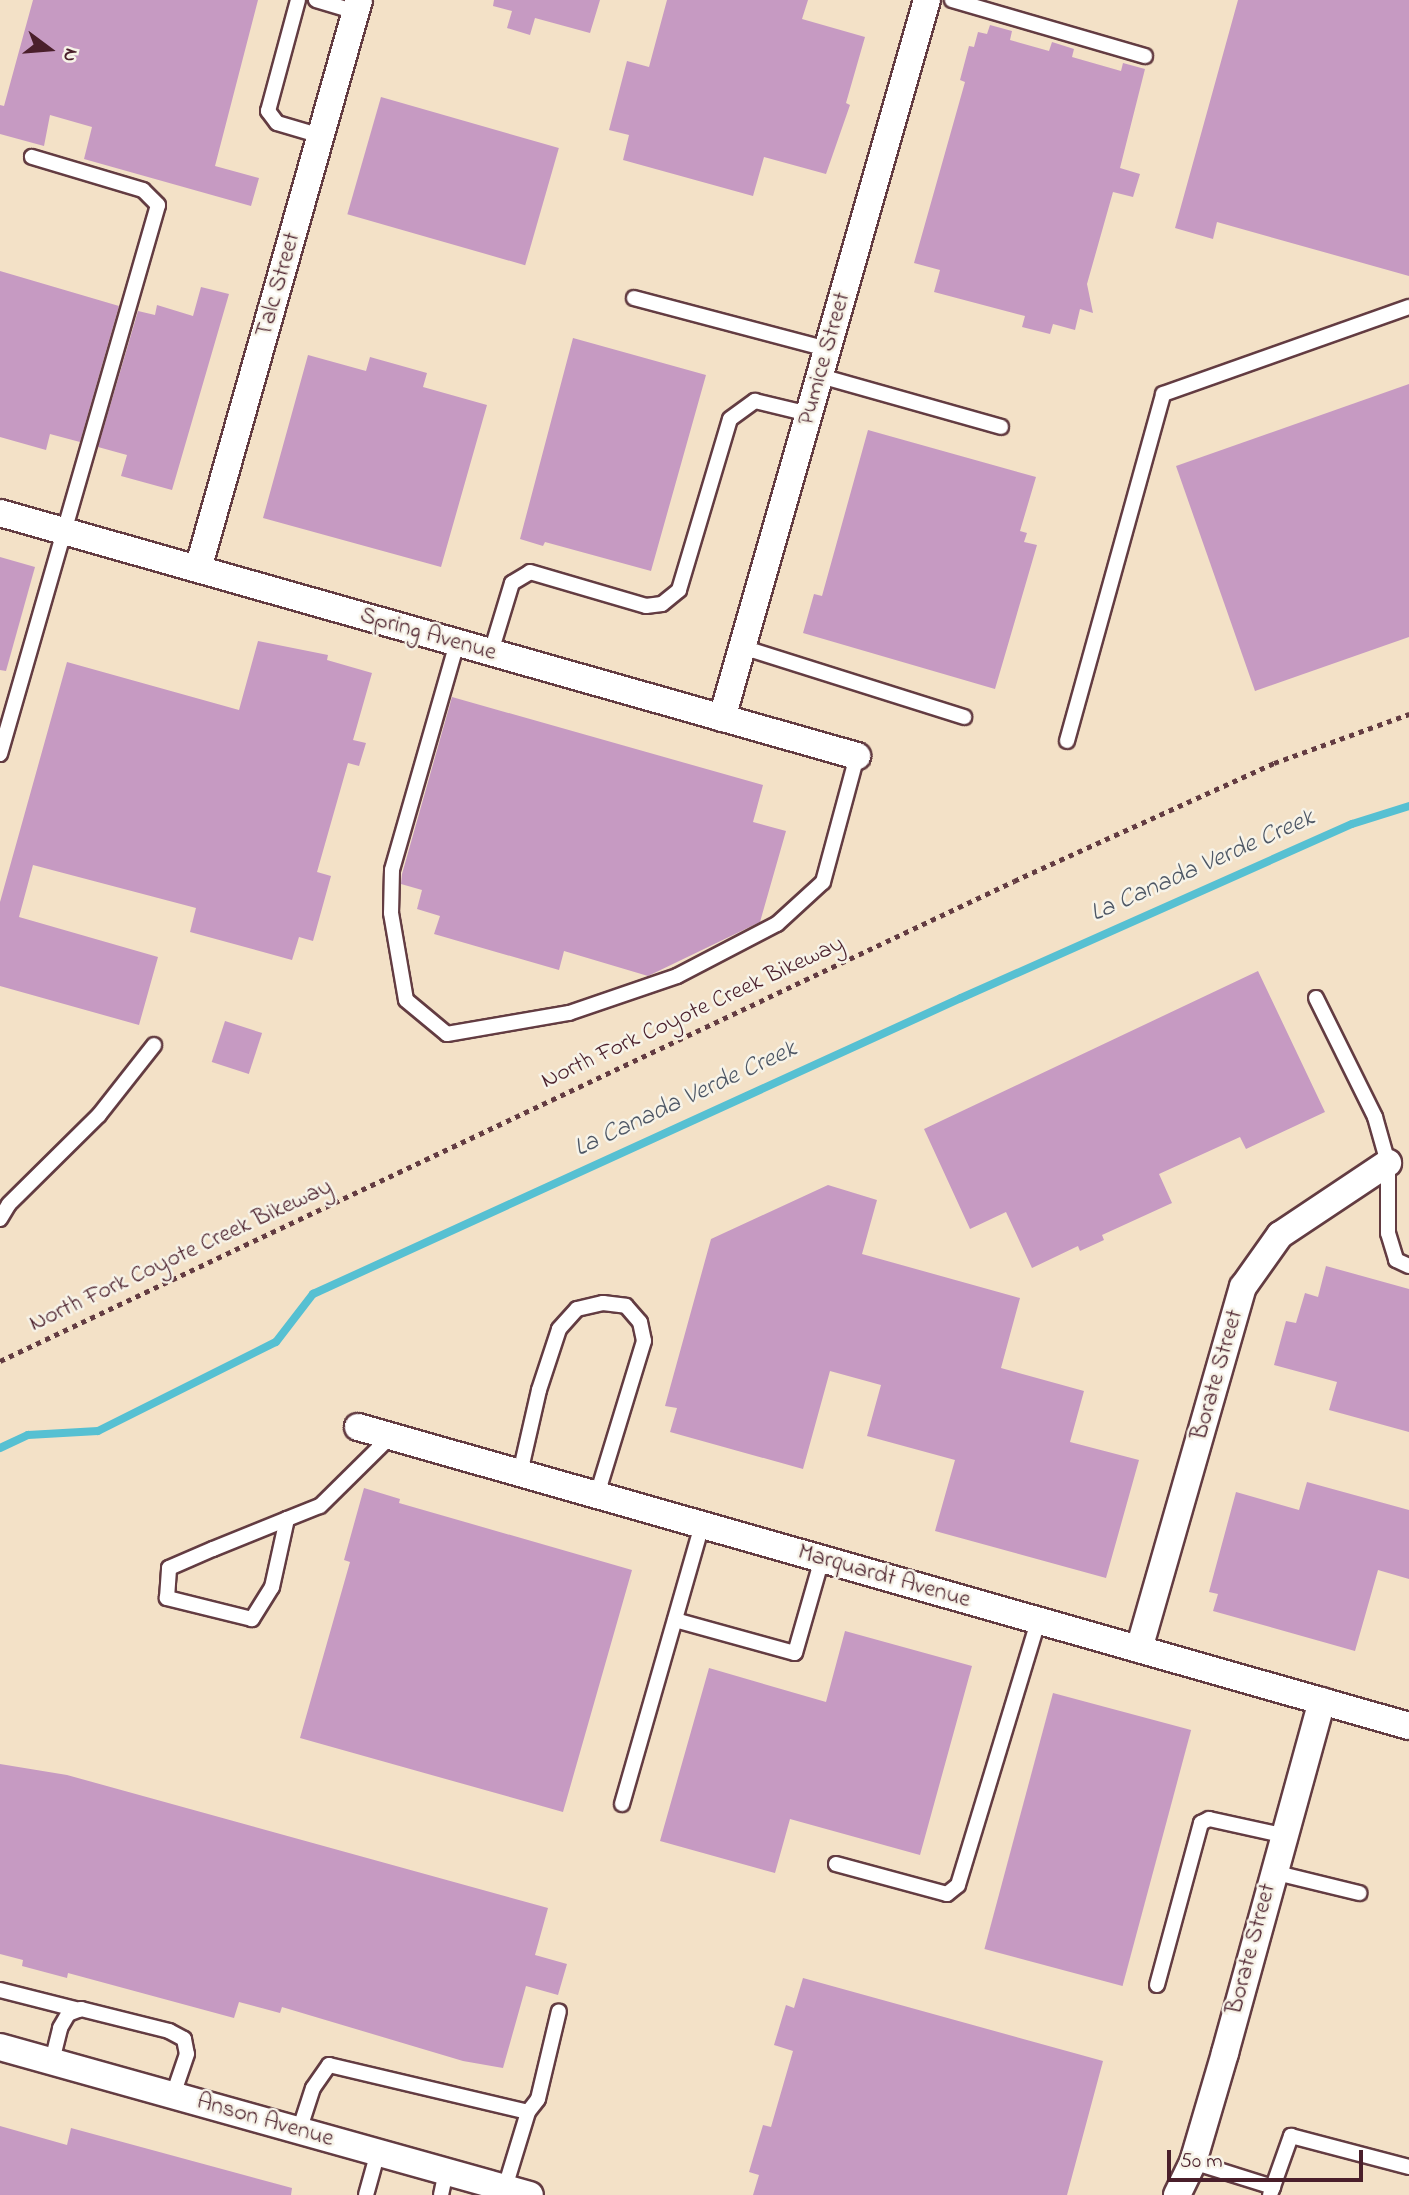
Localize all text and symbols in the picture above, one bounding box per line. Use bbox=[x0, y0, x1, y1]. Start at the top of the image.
north arrow bbox=[14, 14, 84, 84]
text: N bbox=[55, 45, 84, 65]
street label: Talc Street bbox=[250, 229, 308, 341]
street label: Pumice Street bbox=[792, 289, 858, 429]
street label: Spring Avenue bbox=[356, 602, 500, 668]
water label: La Canada Verde Creek bbox=[1086, 803, 1320, 931]
street label: North Fork Coyote Creek Bikeway bbox=[537, 930, 849, 1096]
water label: La Canada Verde Creek bbox=[570, 1035, 802, 1165]
street label: North Fork Coyote Creek Bikeway bbox=[25, 1173, 337, 1339]
street label: Borate Street bbox=[1186, 1306, 1250, 1444]
street label: Marquardt Avenue bbox=[794, 1539, 974, 1615]
street label: Borate Street bbox=[1221, 1880, 1283, 2018]
street label: Anson Avenue bbox=[193, 2088, 337, 2154]
scale bar bbox=[1171, 2136, 1367, 2180]
text: 50 m bbox=[1180, 2147, 1223, 2177]

